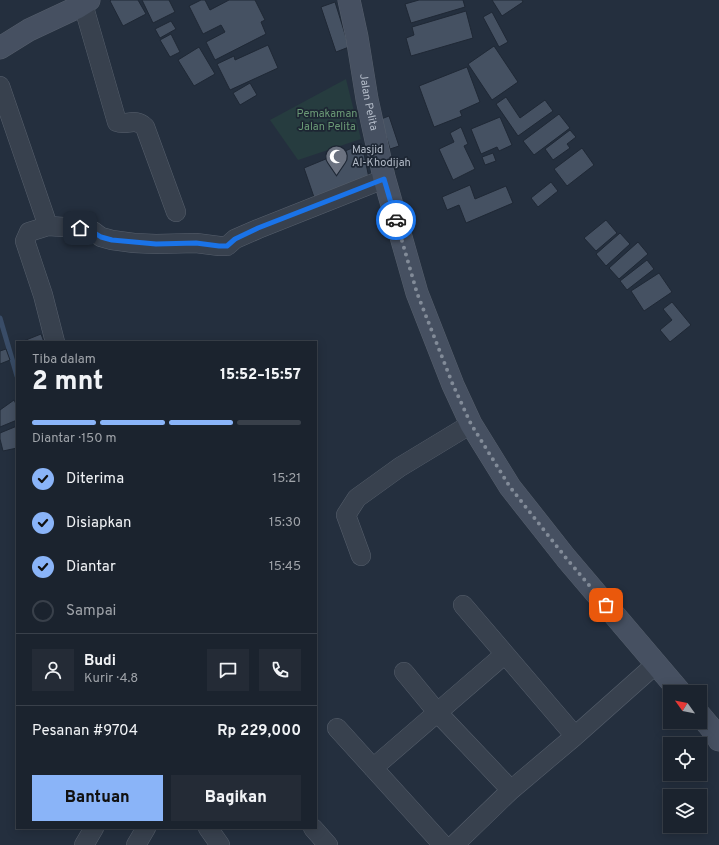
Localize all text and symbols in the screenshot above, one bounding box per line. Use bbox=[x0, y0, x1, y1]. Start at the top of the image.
street label: Jalan Pelita bbox=[356, 73, 381, 132]
park label: Pemakaman Jalan Pelita bbox=[296, 107, 358, 134]
mosque icon: Masjid Al-Khodijah bbox=[324, 143, 350, 176]
place label: Masjid Al-Khodijah bbox=[352, 143, 411, 170]
courier bbox=[376, 200, 416, 240]
icon: car bbox=[385, 209, 407, 231]
pin bbox=[63, 211, 97, 245]
icon: home bbox=[69, 217, 91, 239]
text: Tiba dalam bbox=[32, 352, 96, 368]
text: 2 mnt bbox=[32, 366, 103, 399]
text: 15:52–15:57 bbox=[220, 366, 301, 385]
text: Diantar · 150 m bbox=[32, 431, 117, 447]
icon: check bbox=[32, 468, 54, 490]
text: Diterima bbox=[66, 470, 124, 489]
text: 15:21 bbox=[272, 471, 301, 487]
icon: check bbox=[32, 512, 54, 534]
text: Disiapkan bbox=[66, 514, 132, 533]
text: 15:30 bbox=[269, 515, 301, 531]
icon: check bbox=[32, 556, 54, 578]
text: Diantar bbox=[66, 558, 116, 577]
text: 15:45 bbox=[269, 559, 301, 575]
pin bbox=[589, 588, 623, 622]
icon: bag bbox=[595, 594, 617, 616]
text: Sampai bbox=[66, 602, 116, 621]
button: person bbox=[32, 649, 74, 691]
button: chat bbox=[207, 649, 249, 691]
button: phone bbox=[259, 649, 301, 691]
text: Budi bbox=[84, 652, 116, 671]
text: Kurir · 4.8 bbox=[84, 671, 138, 687]
north arrow bbox=[663, 685, 707, 729]
map controls bbox=[663, 685, 707, 833]
text: Pesanan #9704 bbox=[32, 722, 138, 741]
text: Rp 229,000 bbox=[217, 722, 301, 741]
button: locate bbox=[663, 737, 707, 781]
button: Bantuan bbox=[32, 775, 163, 821]
button: Bagikan bbox=[171, 775, 301, 821]
button: layers bbox=[663, 789, 707, 833]

